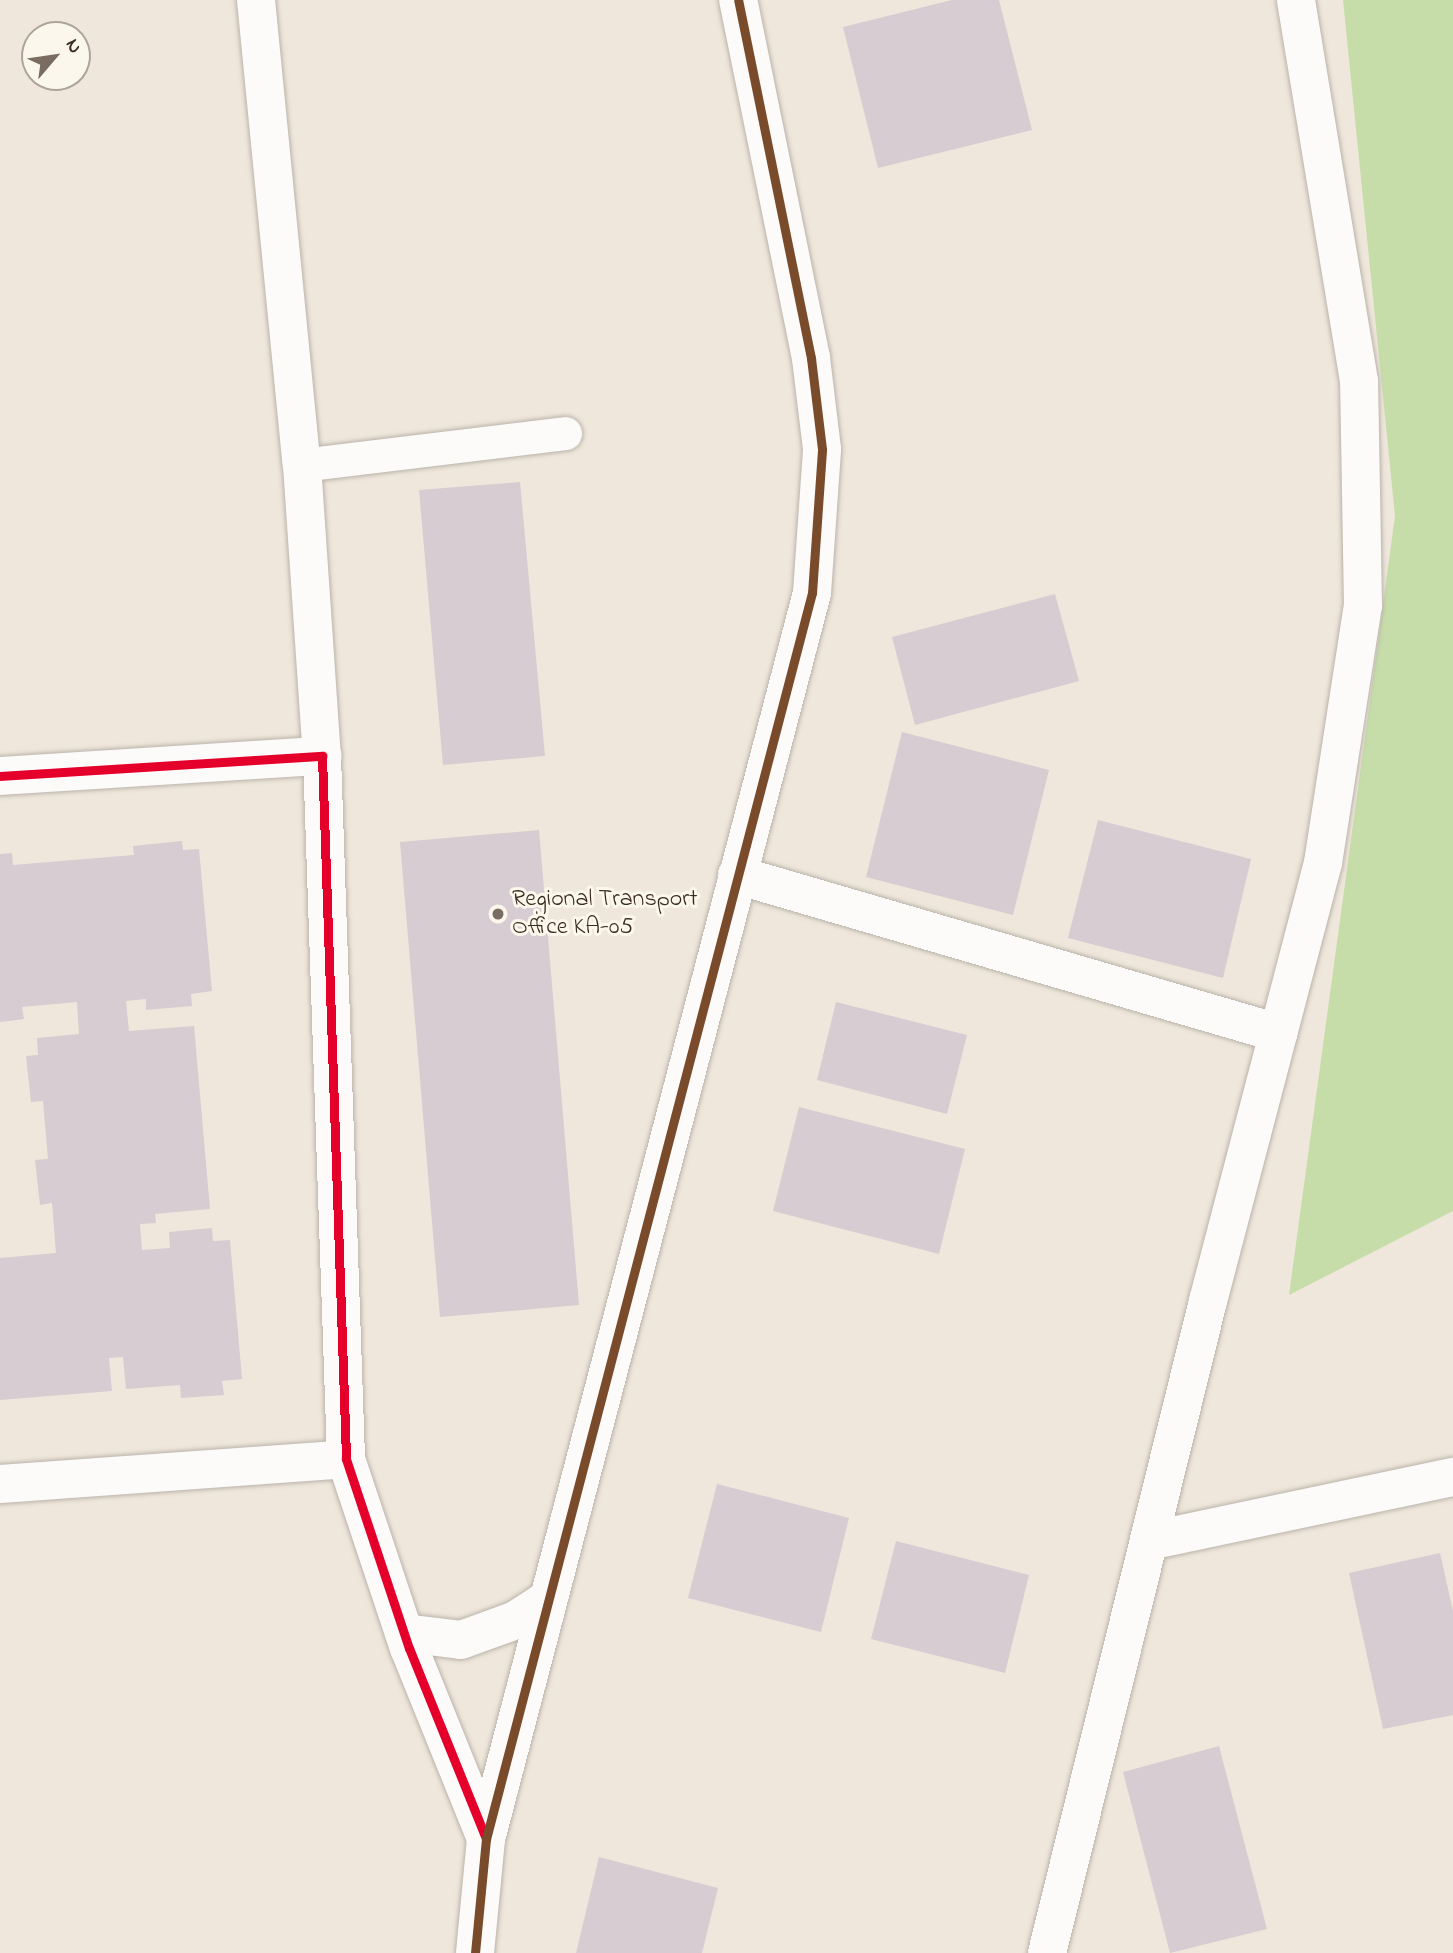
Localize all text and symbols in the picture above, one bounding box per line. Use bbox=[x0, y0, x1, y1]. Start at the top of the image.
north arrow bbox=[21, 21, 91, 91]
text: N bbox=[58, 34, 88, 59]
place label: Regional Transport Office KA-05 bbox=[512, 886, 698, 942]
marker: Regional Transport Office KA-05 bbox=[490, 906, 506, 922]

